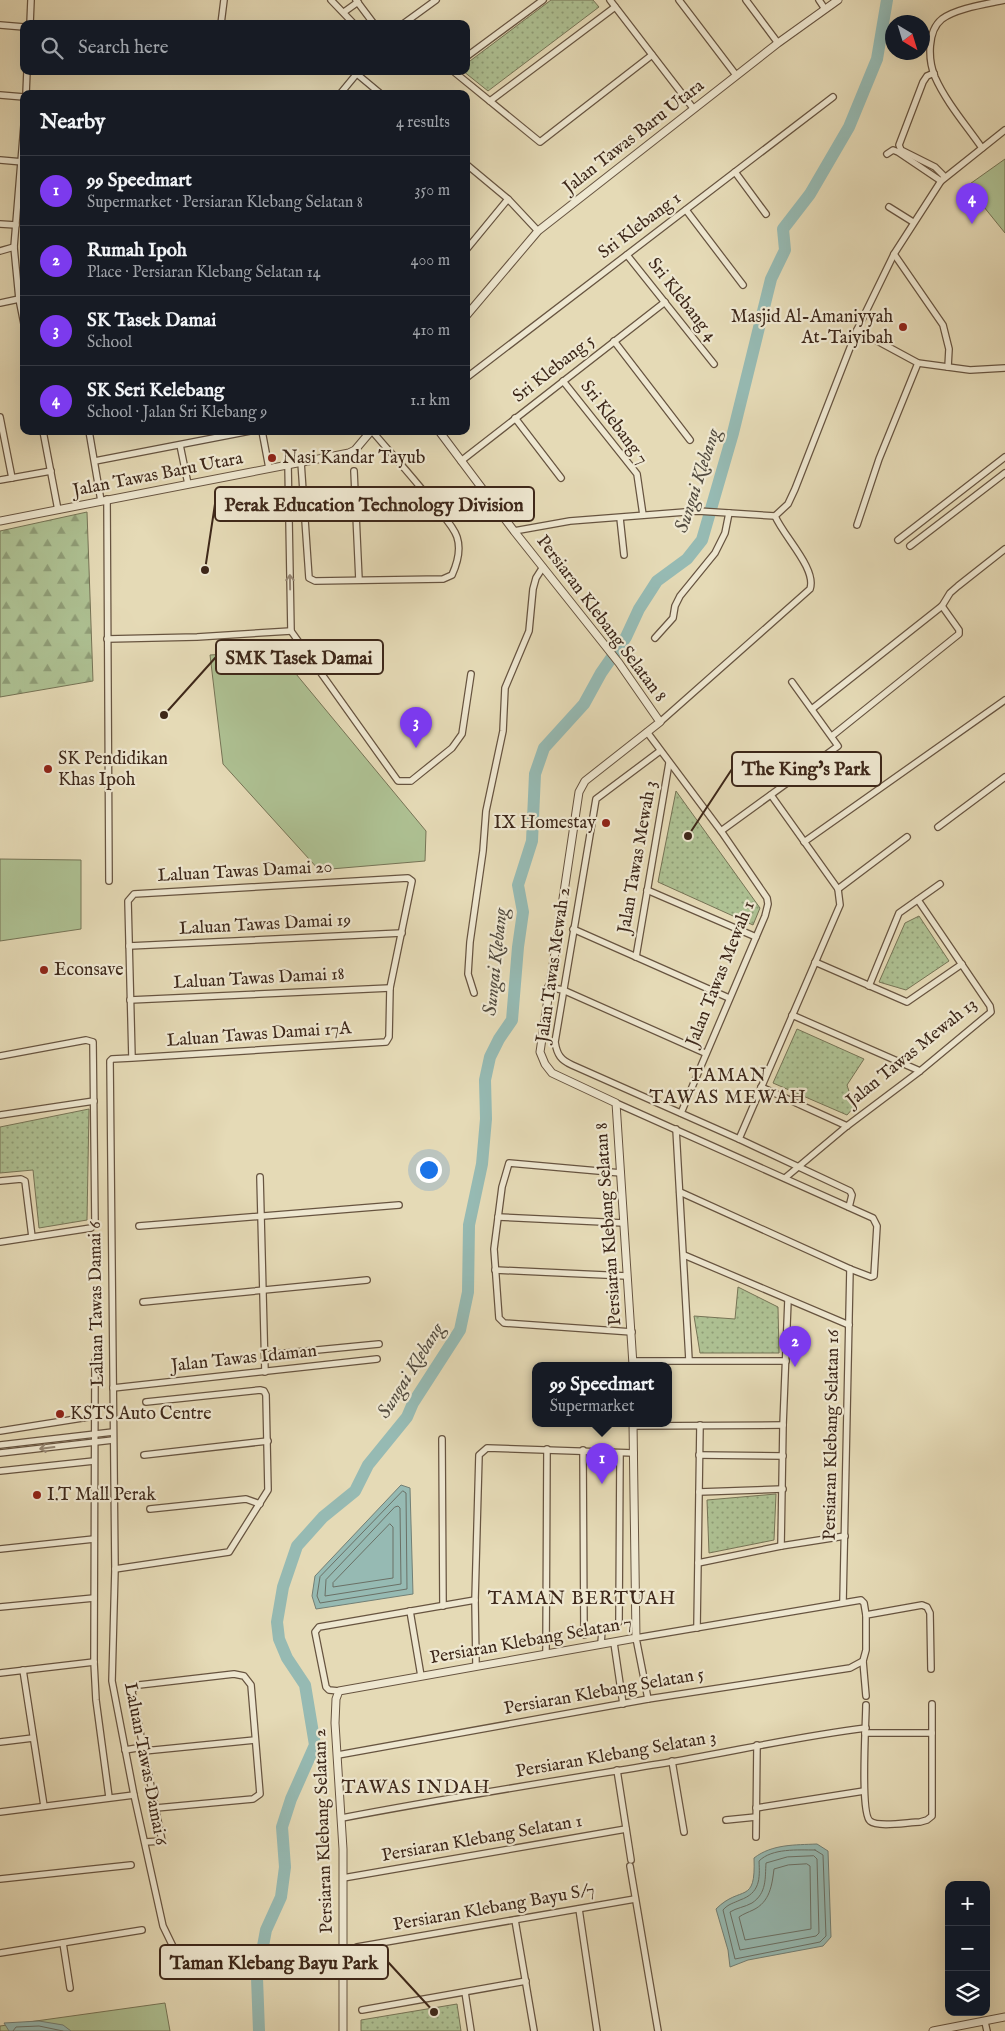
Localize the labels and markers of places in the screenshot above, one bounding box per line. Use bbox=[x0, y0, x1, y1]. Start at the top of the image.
pin: 4 bbox=[956, 183, 988, 224]
place label: Masjid Al-Amaniyyah At-Taiyibah bbox=[731, 306, 893, 350]
marker: Masjid Al-Amaniyyah At-Taiyibah bbox=[897, 321, 909, 333]
place label: Nasi Kandar Tayub bbox=[282, 447, 426, 470]
marker: Nasi Kandar Tayub bbox=[266, 452, 278, 464]
callout: Perak Education Technology Division bbox=[215, 487, 534, 521]
callout: SMK Tasek Damai bbox=[216, 640, 383, 674]
pin: 3 bbox=[400, 707, 432, 748]
place label: SK Pendidikan Khas Ipoh bbox=[58, 748, 168, 792]
callout: The King's Park bbox=[732, 752, 881, 786]
marker: SK Pendidikan Khas Ipoh bbox=[42, 763, 54, 775]
place label: IX Homestay bbox=[494, 812, 596, 835]
marker: IX Homestay bbox=[600, 817, 612, 829]
place label: Econsave bbox=[54, 959, 124, 982]
marker: Econsave bbox=[38, 964, 50, 976]
pin: 2 bbox=[779, 1326, 811, 1367]
place label: KSTS Auto Centre bbox=[70, 1403, 211, 1426]
marker: KSTS Auto Centre bbox=[54, 1408, 66, 1420]
pin: 1 bbox=[586, 1443, 618, 1484]
place label: I.T Mall Perak bbox=[47, 1484, 156, 1507]
marker: I.T Mall Perak bbox=[31, 1489, 43, 1501]
callout: Taman Klebang Bayu Park bbox=[160, 1945, 388, 1979]

